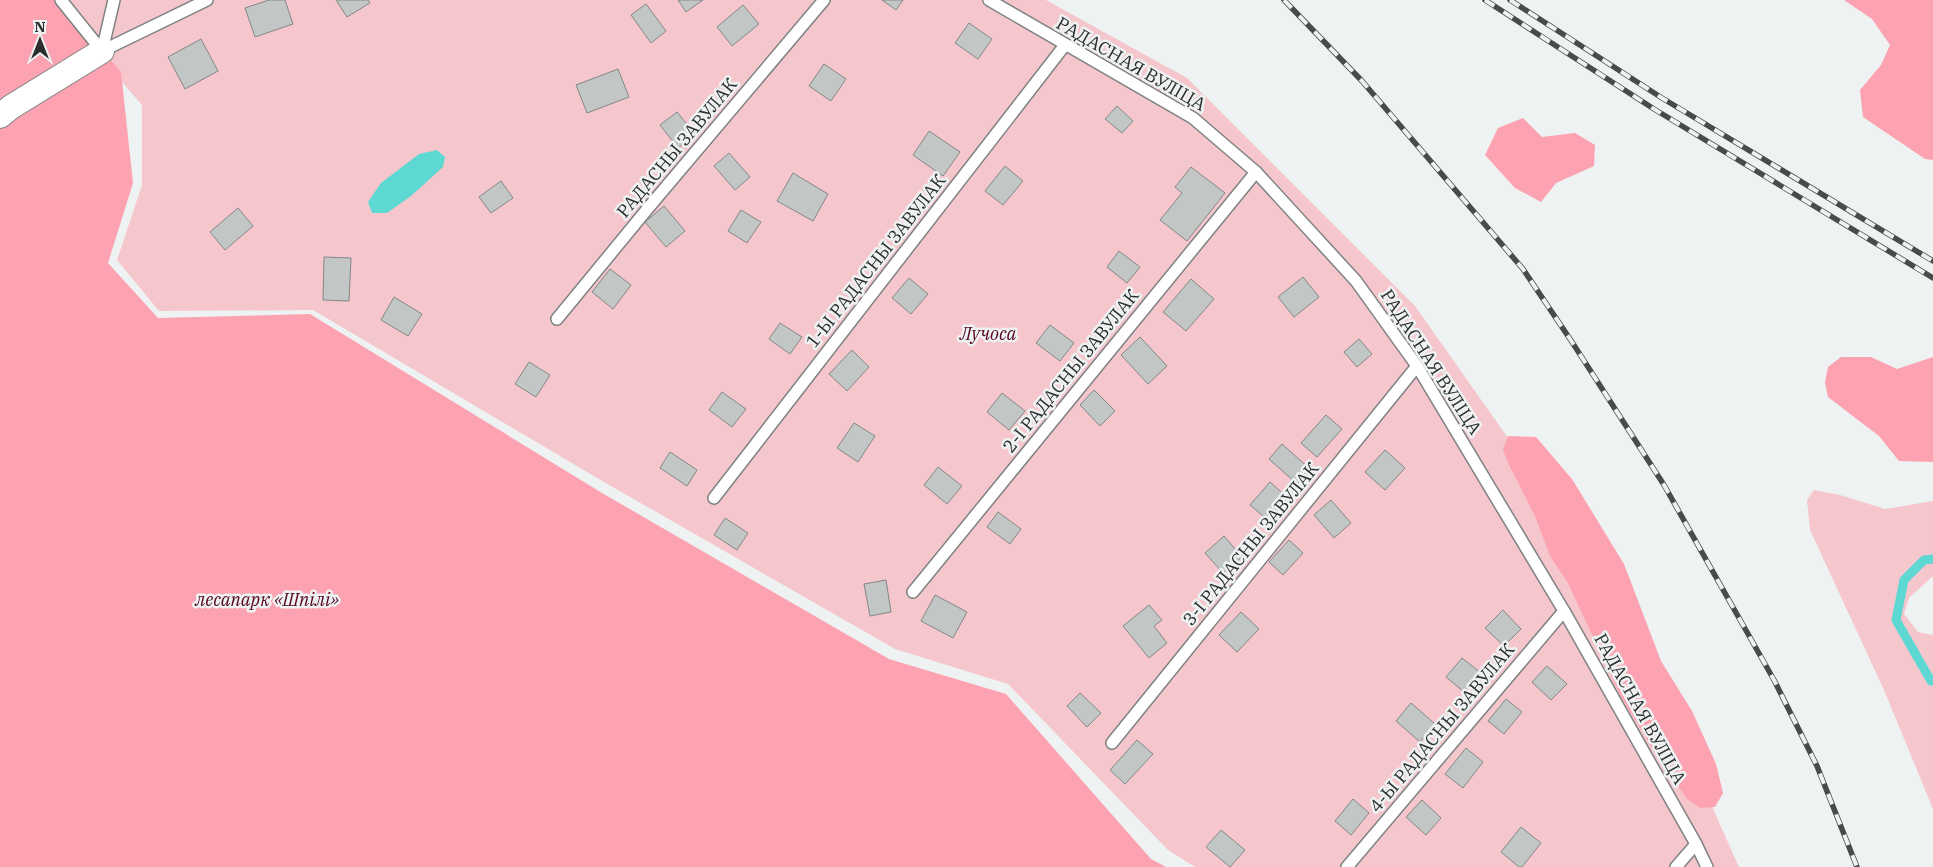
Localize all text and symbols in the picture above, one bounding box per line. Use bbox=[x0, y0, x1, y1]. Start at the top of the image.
street label: РАДАСНАЯ ВУЛІЦА bbox=[1052, 11, 1211, 116]
north arrow bbox=[15, 15, 65, 65]
text: N bbox=[34, 18, 46, 36]
street label: РАДАСНЫ ЗАВУЛАК bbox=[611, 73, 742, 222]
street label: 1-Ы РАДАСНЫ ЗАВУЛАК bbox=[801, 169, 951, 352]
street label: 2-І РАДАСНЫ ЗАВУЛАК bbox=[998, 284, 1144, 457]
street label: РАДАСНАЯ ВУЛІЦА bbox=[1376, 285, 1487, 439]
park label: Лучоса bbox=[959, 322, 1016, 345]
street label: 3-І РАДАСНЫ ЗАВУЛАК bbox=[1178, 457, 1324, 630]
park label: лесапарк «Шпілі» bbox=[194, 588, 339, 611]
street label: РАДАСНАЯ ВУЛІЦА bbox=[1589, 629, 1692, 789]
street label: 4-Ы РАДАСНЫ ЗАВУЛАК bbox=[1364, 638, 1520, 817]

